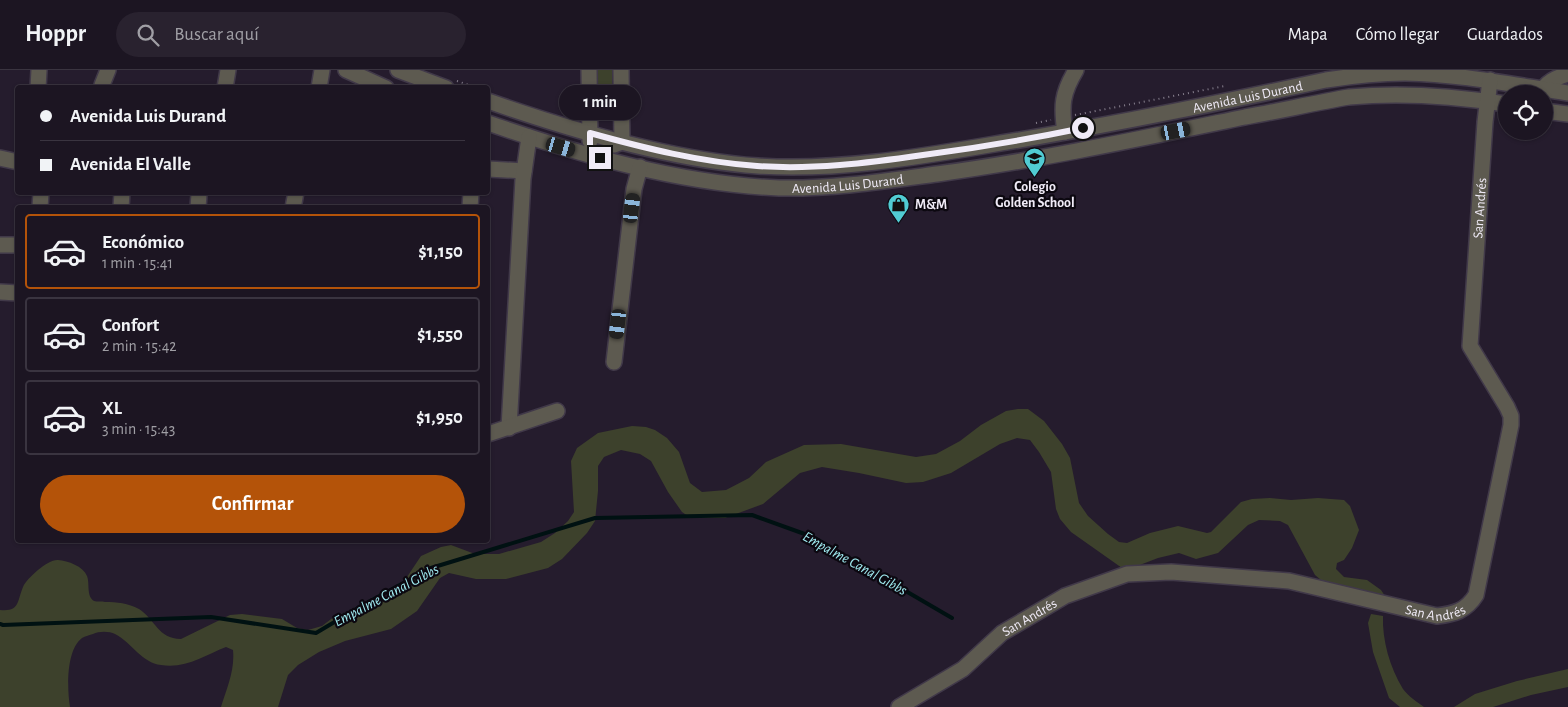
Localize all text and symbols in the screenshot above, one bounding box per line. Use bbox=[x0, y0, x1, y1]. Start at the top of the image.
search box bbox=[116, 12, 466, 57]
icon: search bbox=[134, 21, 162, 49]
text: Hoppr bbox=[25, 22, 86, 46]
text: Buscar aquí bbox=[174, 25, 259, 44]
text: Mapa bbox=[1288, 26, 1328, 44]
text: Cómo llegar bbox=[1356, 26, 1439, 44]
text: Guardados bbox=[1467, 26, 1543, 44]
street label: Avenida Luis Durand bbox=[1192, 79, 1304, 116]
map controls bbox=[1498, 85, 1553, 140]
button: locate bbox=[1498, 85, 1553, 140]
callout: 1 min bbox=[559, 86, 641, 121]
text: 1 min bbox=[583, 94, 617, 110]
text: Avenida Luis Durand bbox=[70, 107, 226, 126]
route start bbox=[1072, 117, 1094, 139]
car bbox=[1159, 121, 1192, 141]
car bbox=[544, 136, 577, 158]
school or university icon: Colegio Golden School bbox=[1023, 146, 1047, 177]
route end bbox=[589, 147, 611, 169]
text: Avenida El Valle bbox=[70, 155, 191, 174]
street label: Avenida Luis Durand bbox=[792, 173, 904, 196]
street label: San Andrés bbox=[1471, 177, 1489, 239]
place label: Colegio Golden School bbox=[995, 180, 1075, 210]
car bbox=[622, 192, 641, 224]
shop icon: M&M bbox=[887, 192, 911, 223]
place label: M&M bbox=[915, 198, 947, 212]
icon: car bbox=[42, 229, 87, 274]
text: Económico bbox=[102, 233, 184, 252]
text: $1,150 bbox=[418, 242, 463, 261]
text: 1 min · 15:41 bbox=[102, 255, 173, 271]
car bbox=[608, 308, 627, 340]
icon: car bbox=[42, 312, 87, 357]
text: Confort bbox=[102, 316, 159, 335]
text: $1,550 bbox=[417, 325, 463, 344]
text: 2 min · 15:42 bbox=[102, 338, 177, 354]
icon: car bbox=[42, 395, 87, 440]
text: XL bbox=[102, 399, 122, 418]
text: $1,950 bbox=[416, 408, 463, 427]
text: 3 min · 15:43 bbox=[102, 421, 175, 437]
button: Confirmar bbox=[40, 475, 465, 533]
water label: Empalme Canal Gibbs bbox=[800, 529, 909, 598]
water label: Empalme Canal Gibbs bbox=[331, 561, 441, 629]
street label: San Andrés bbox=[1000, 596, 1059, 639]
street label: San Andrés bbox=[1404, 603, 1468, 624]

